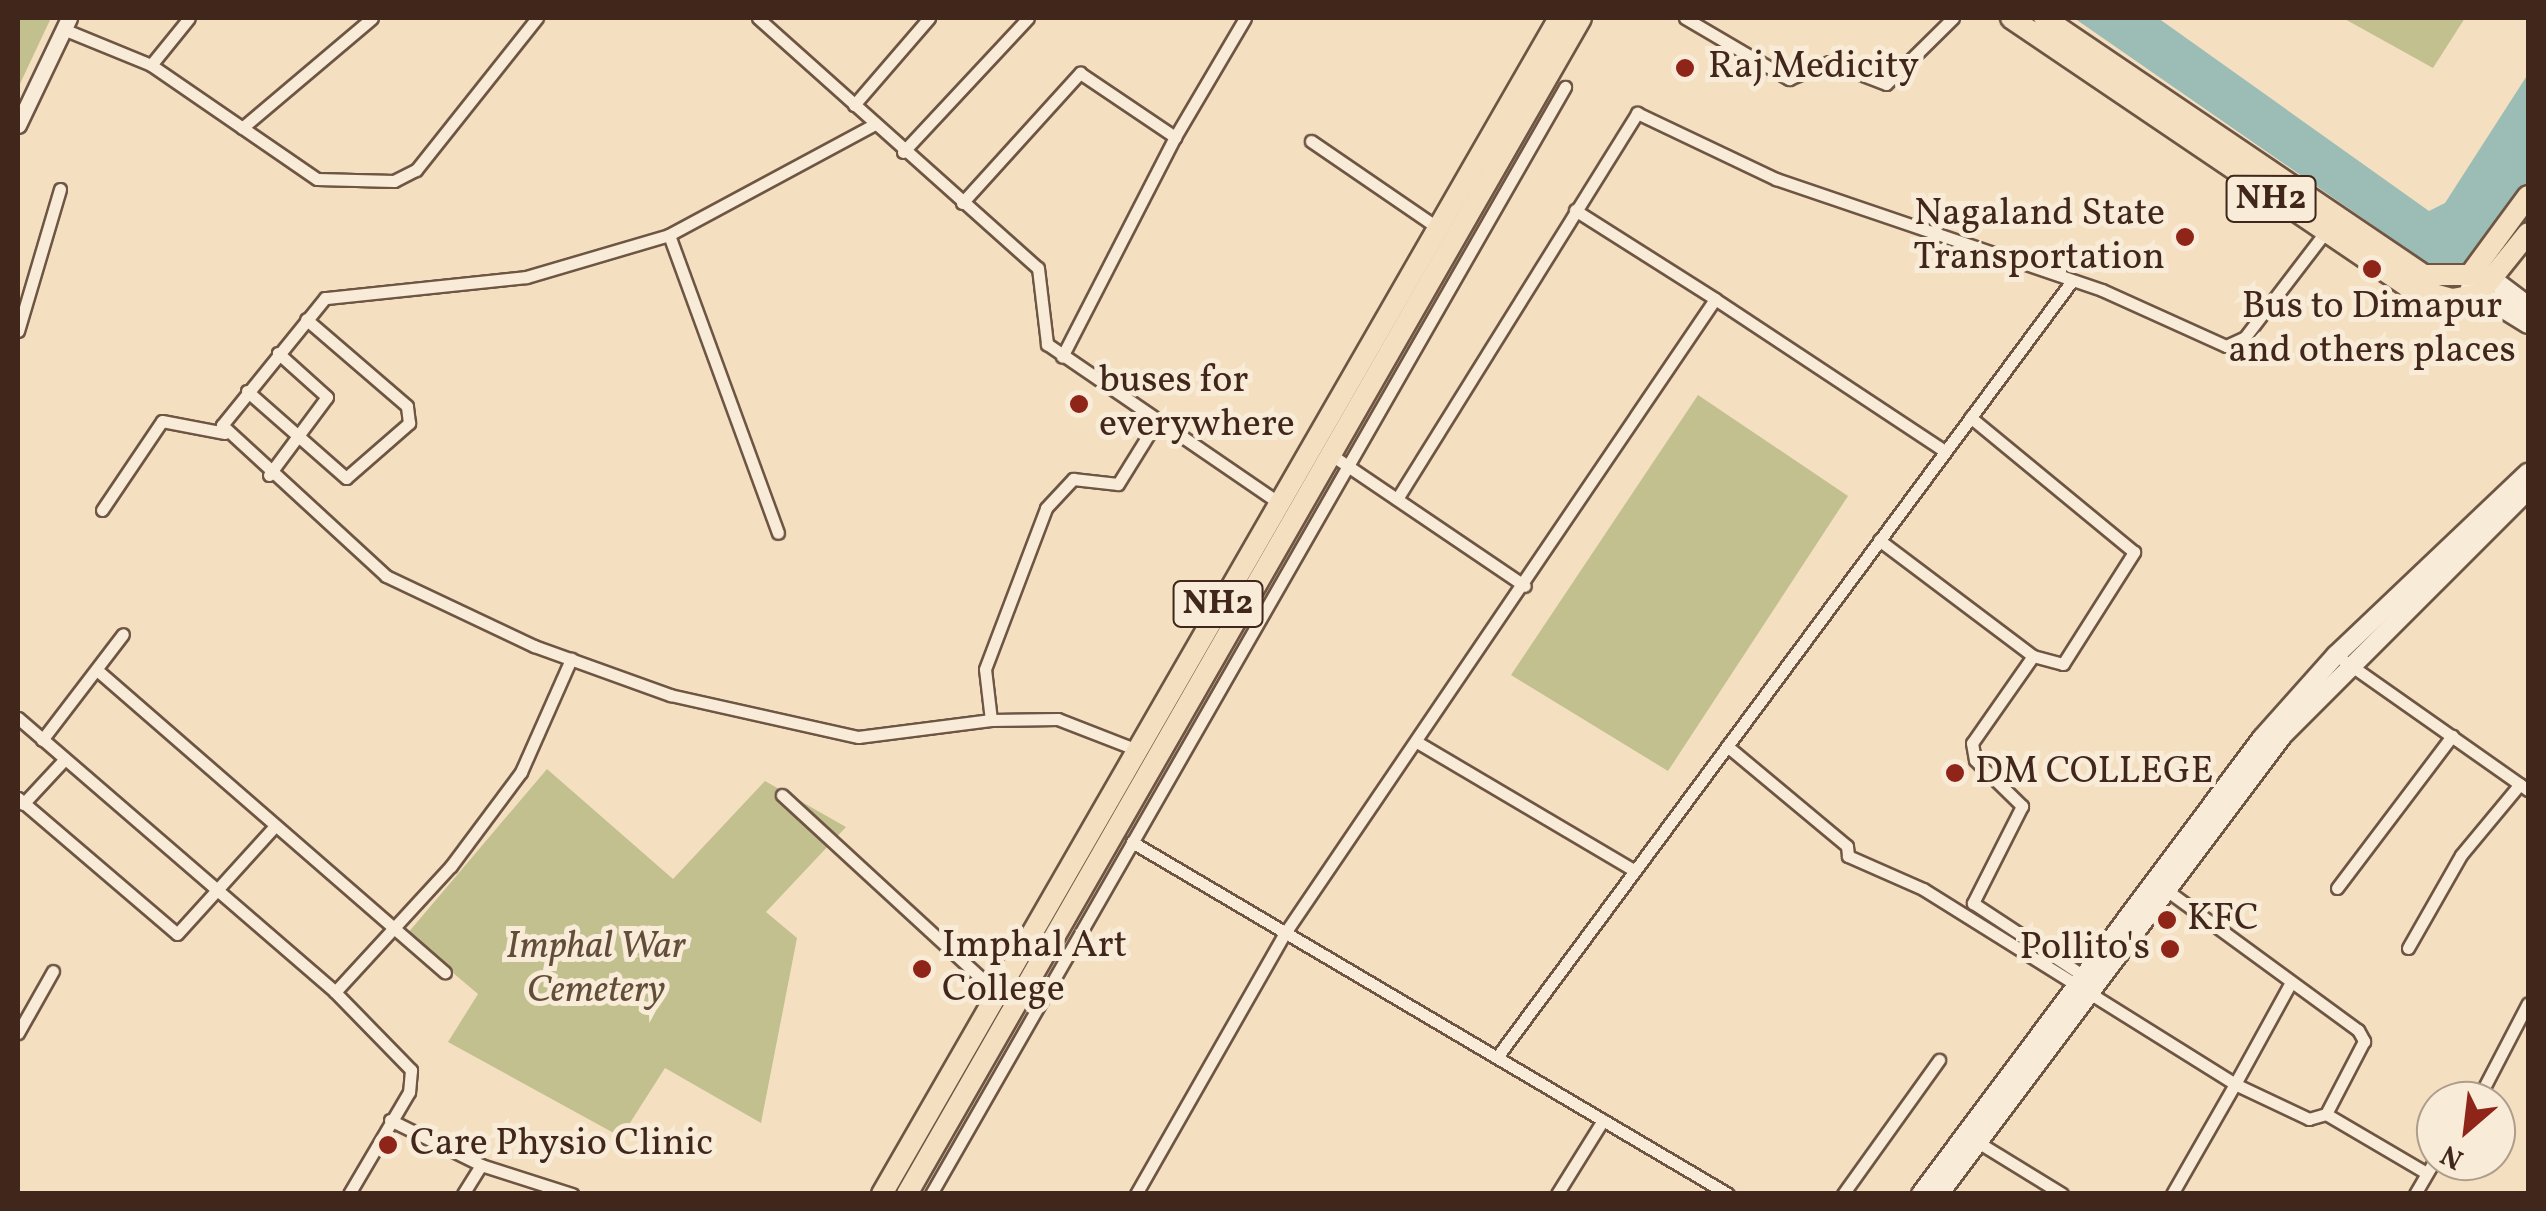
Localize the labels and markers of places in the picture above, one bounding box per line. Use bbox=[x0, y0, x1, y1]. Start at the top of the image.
place label: Raj Medicity bbox=[1708, 45, 1919, 91]
marker: Raj Medicity bbox=[1672, 55, 1698, 81]
place label: Nagaland State Transportation bbox=[1913, 192, 2165, 282]
marker: Nagaland State Transportation bbox=[2174, 226, 2196, 248]
marker: Bus to Dimapur and others places bbox=[2361, 258, 2383, 280]
place label: Bus to Dimapur and others places bbox=[2228, 285, 2516, 374]
place label: buses for everywhere bbox=[1099, 359, 1295, 448]
marker: buses for everywhere bbox=[1068, 393, 1090, 415]
place label: DM COLLEGE bbox=[1975, 750, 2214, 796]
marker: DM COLLEGE bbox=[1944, 762, 1966, 784]
place label: KFC bbox=[2187, 897, 2259, 943]
marker: KFC bbox=[2156, 909, 2178, 931]
place label: Imphal Art College bbox=[942, 924, 1127, 1014]
place label: Pollito's bbox=[2020, 926, 2150, 972]
marker: Pollito's bbox=[2159, 938, 2181, 960]
marker: Imphal Art College bbox=[911, 958, 933, 980]
place label: Care Physio Clinic bbox=[410, 1122, 713, 1168]
marker: Care Physio Clinic bbox=[375, 1132, 401, 1158]

